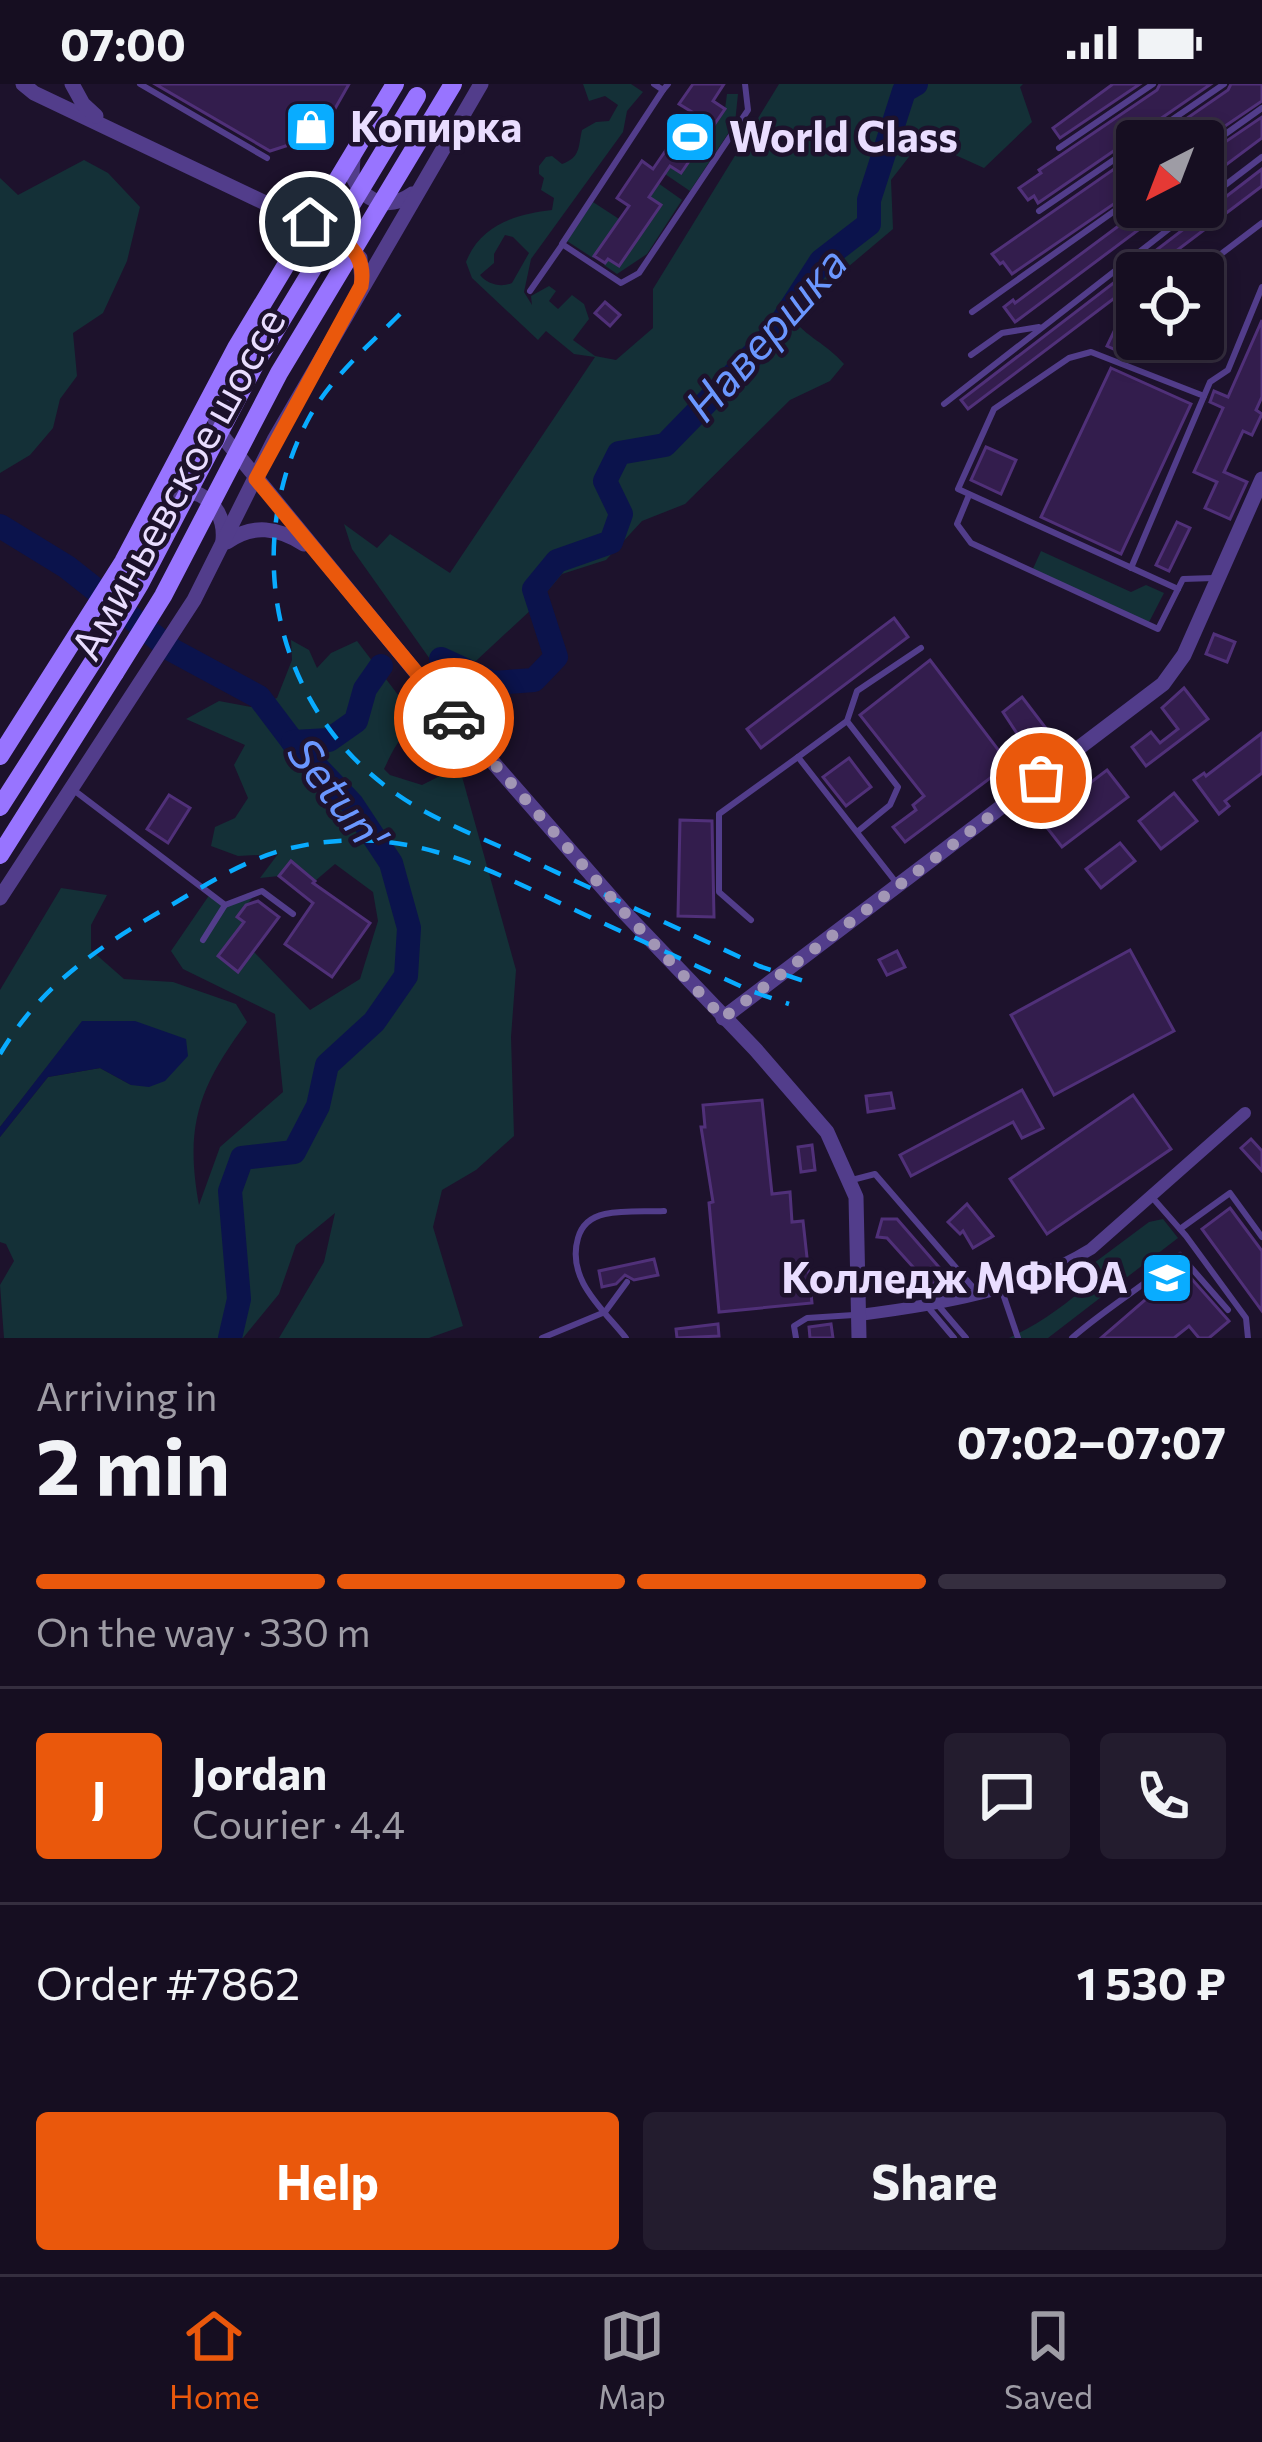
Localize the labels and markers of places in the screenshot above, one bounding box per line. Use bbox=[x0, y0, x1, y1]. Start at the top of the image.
shop icon: Копирка bbox=[283, 99, 339, 155]
place label: Копирка bbox=[350, 99, 522, 151]
sports icon: World Class bbox=[662, 109, 718, 165]
place label: World Class bbox=[729, 109, 958, 161]
pin bbox=[259, 171, 361, 273]
pin bbox=[990, 727, 1092, 829]
place label: Колледж МФЮА bbox=[781, 1250, 1128, 1302]
school or university icon: Колледж МФЮА bbox=[1139, 1250, 1195, 1306]

